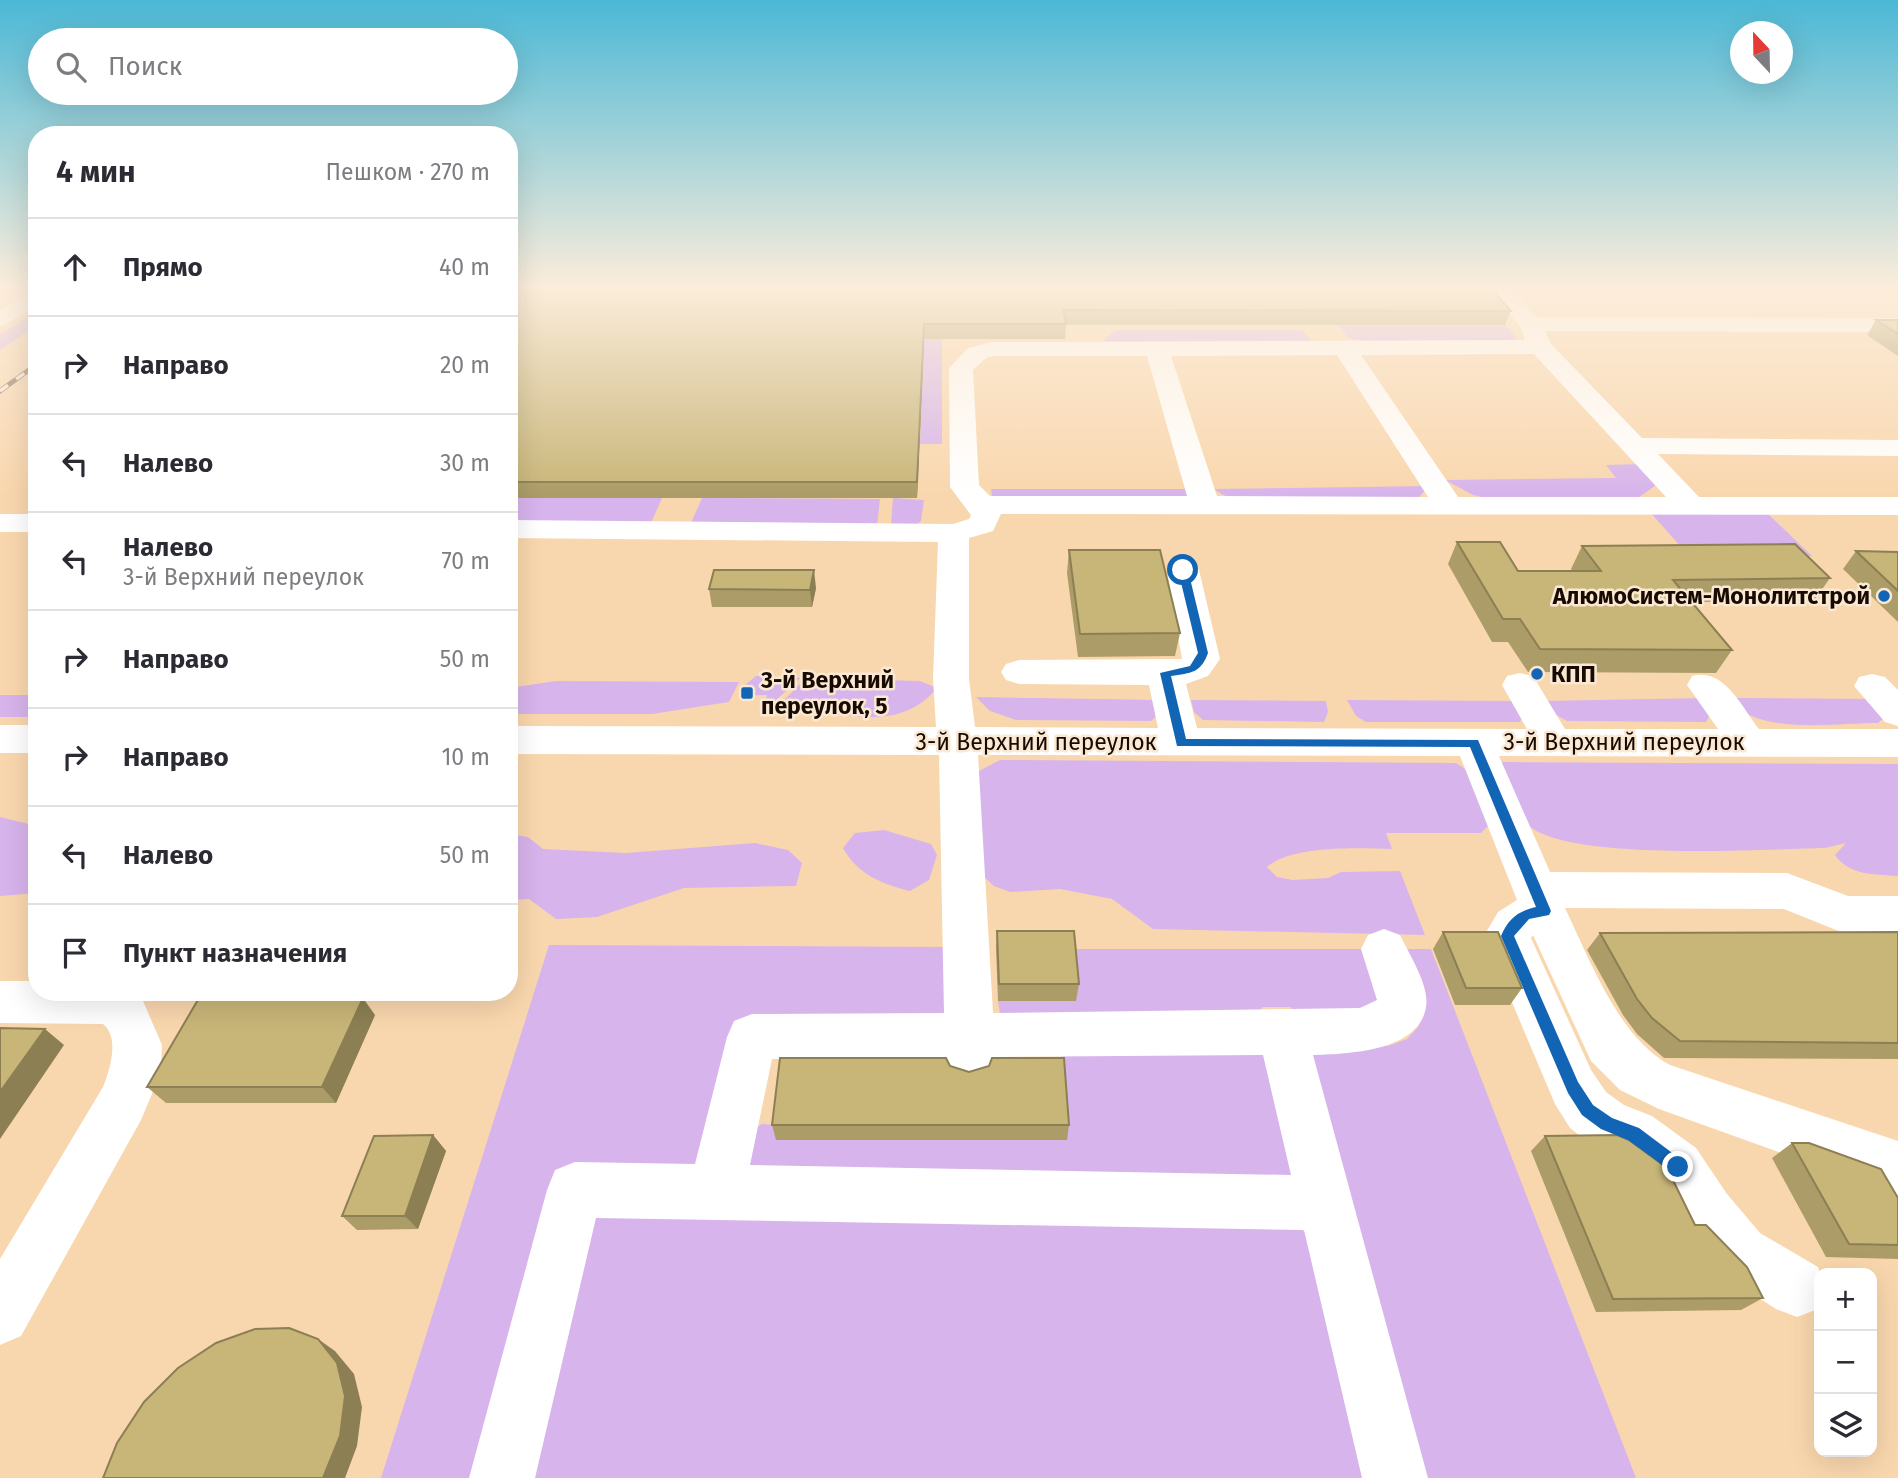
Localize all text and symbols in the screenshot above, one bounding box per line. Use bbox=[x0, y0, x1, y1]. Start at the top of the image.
north arrow bbox=[1730, 21, 1793, 84]
search box bbox=[28, 28, 518, 105]
icon: search bbox=[52, 48, 90, 86]
text: Поиск bbox=[108, 51, 182, 82]
text: 4 мин bbox=[56, 154, 136, 190]
text: Пешком · 270 m bbox=[326, 158, 490, 186]
icon: ahead bbox=[56, 248, 94, 286]
text: Прямо bbox=[123, 252, 203, 283]
text: 40 m bbox=[439, 253, 490, 281]
icon: right bbox=[56, 346, 94, 384]
text: Направо bbox=[123, 350, 229, 381]
text: 20 m bbox=[440, 351, 490, 379]
icon: left bbox=[56, 444, 94, 482]
text: Налево bbox=[123, 448, 213, 479]
text: 30 m bbox=[440, 449, 490, 477]
text: Налево bbox=[123, 532, 213, 563]
icon: left bbox=[56, 542, 94, 580]
text: 70 m bbox=[441, 547, 490, 575]
route start bbox=[1167, 554, 1198, 585]
text: 3-й Верхний переулок bbox=[123, 563, 364, 591]
place label: АлюмоСистем-Монолитстрой bbox=[1552, 582, 1870, 610]
marker: АлюмоСистем-Монолитстрой bbox=[1876, 588, 1892, 604]
icon: right bbox=[56, 640, 94, 678]
text: Направо bbox=[123, 644, 229, 675]
text: 50 m bbox=[440, 645, 490, 673]
place label: КПП bbox=[1551, 660, 1596, 688]
place label: 3-й Верхний переулок, 5 bbox=[760, 666, 894, 720]
marker: КПП bbox=[1529, 666, 1545, 682]
marker: 3-й Верхний переулок, 5 bbox=[739, 685, 755, 701]
street label: 3-й Верхний переулок bbox=[916, 728, 1157, 756]
street label: 3-й Верхний переулок bbox=[1504, 728, 1745, 756]
icon: right bbox=[56, 738, 94, 776]
text: Направо bbox=[123, 742, 229, 773]
text: 10 m bbox=[441, 743, 490, 771]
icon: left bbox=[56, 836, 94, 874]
text: Налево bbox=[123, 840, 213, 871]
text: 50 m bbox=[440, 841, 490, 869]
icon: arrive bbox=[56, 934, 94, 972]
text: Пункт назначения bbox=[123, 938, 347, 969]
route end bbox=[1662, 1151, 1693, 1182]
map controls bbox=[1814, 1268, 1877, 1457]
button: + bbox=[1814, 1268, 1877, 1331]
button: − bbox=[1814, 1331, 1877, 1394]
button: layers bbox=[1814, 1394, 1877, 1457]

